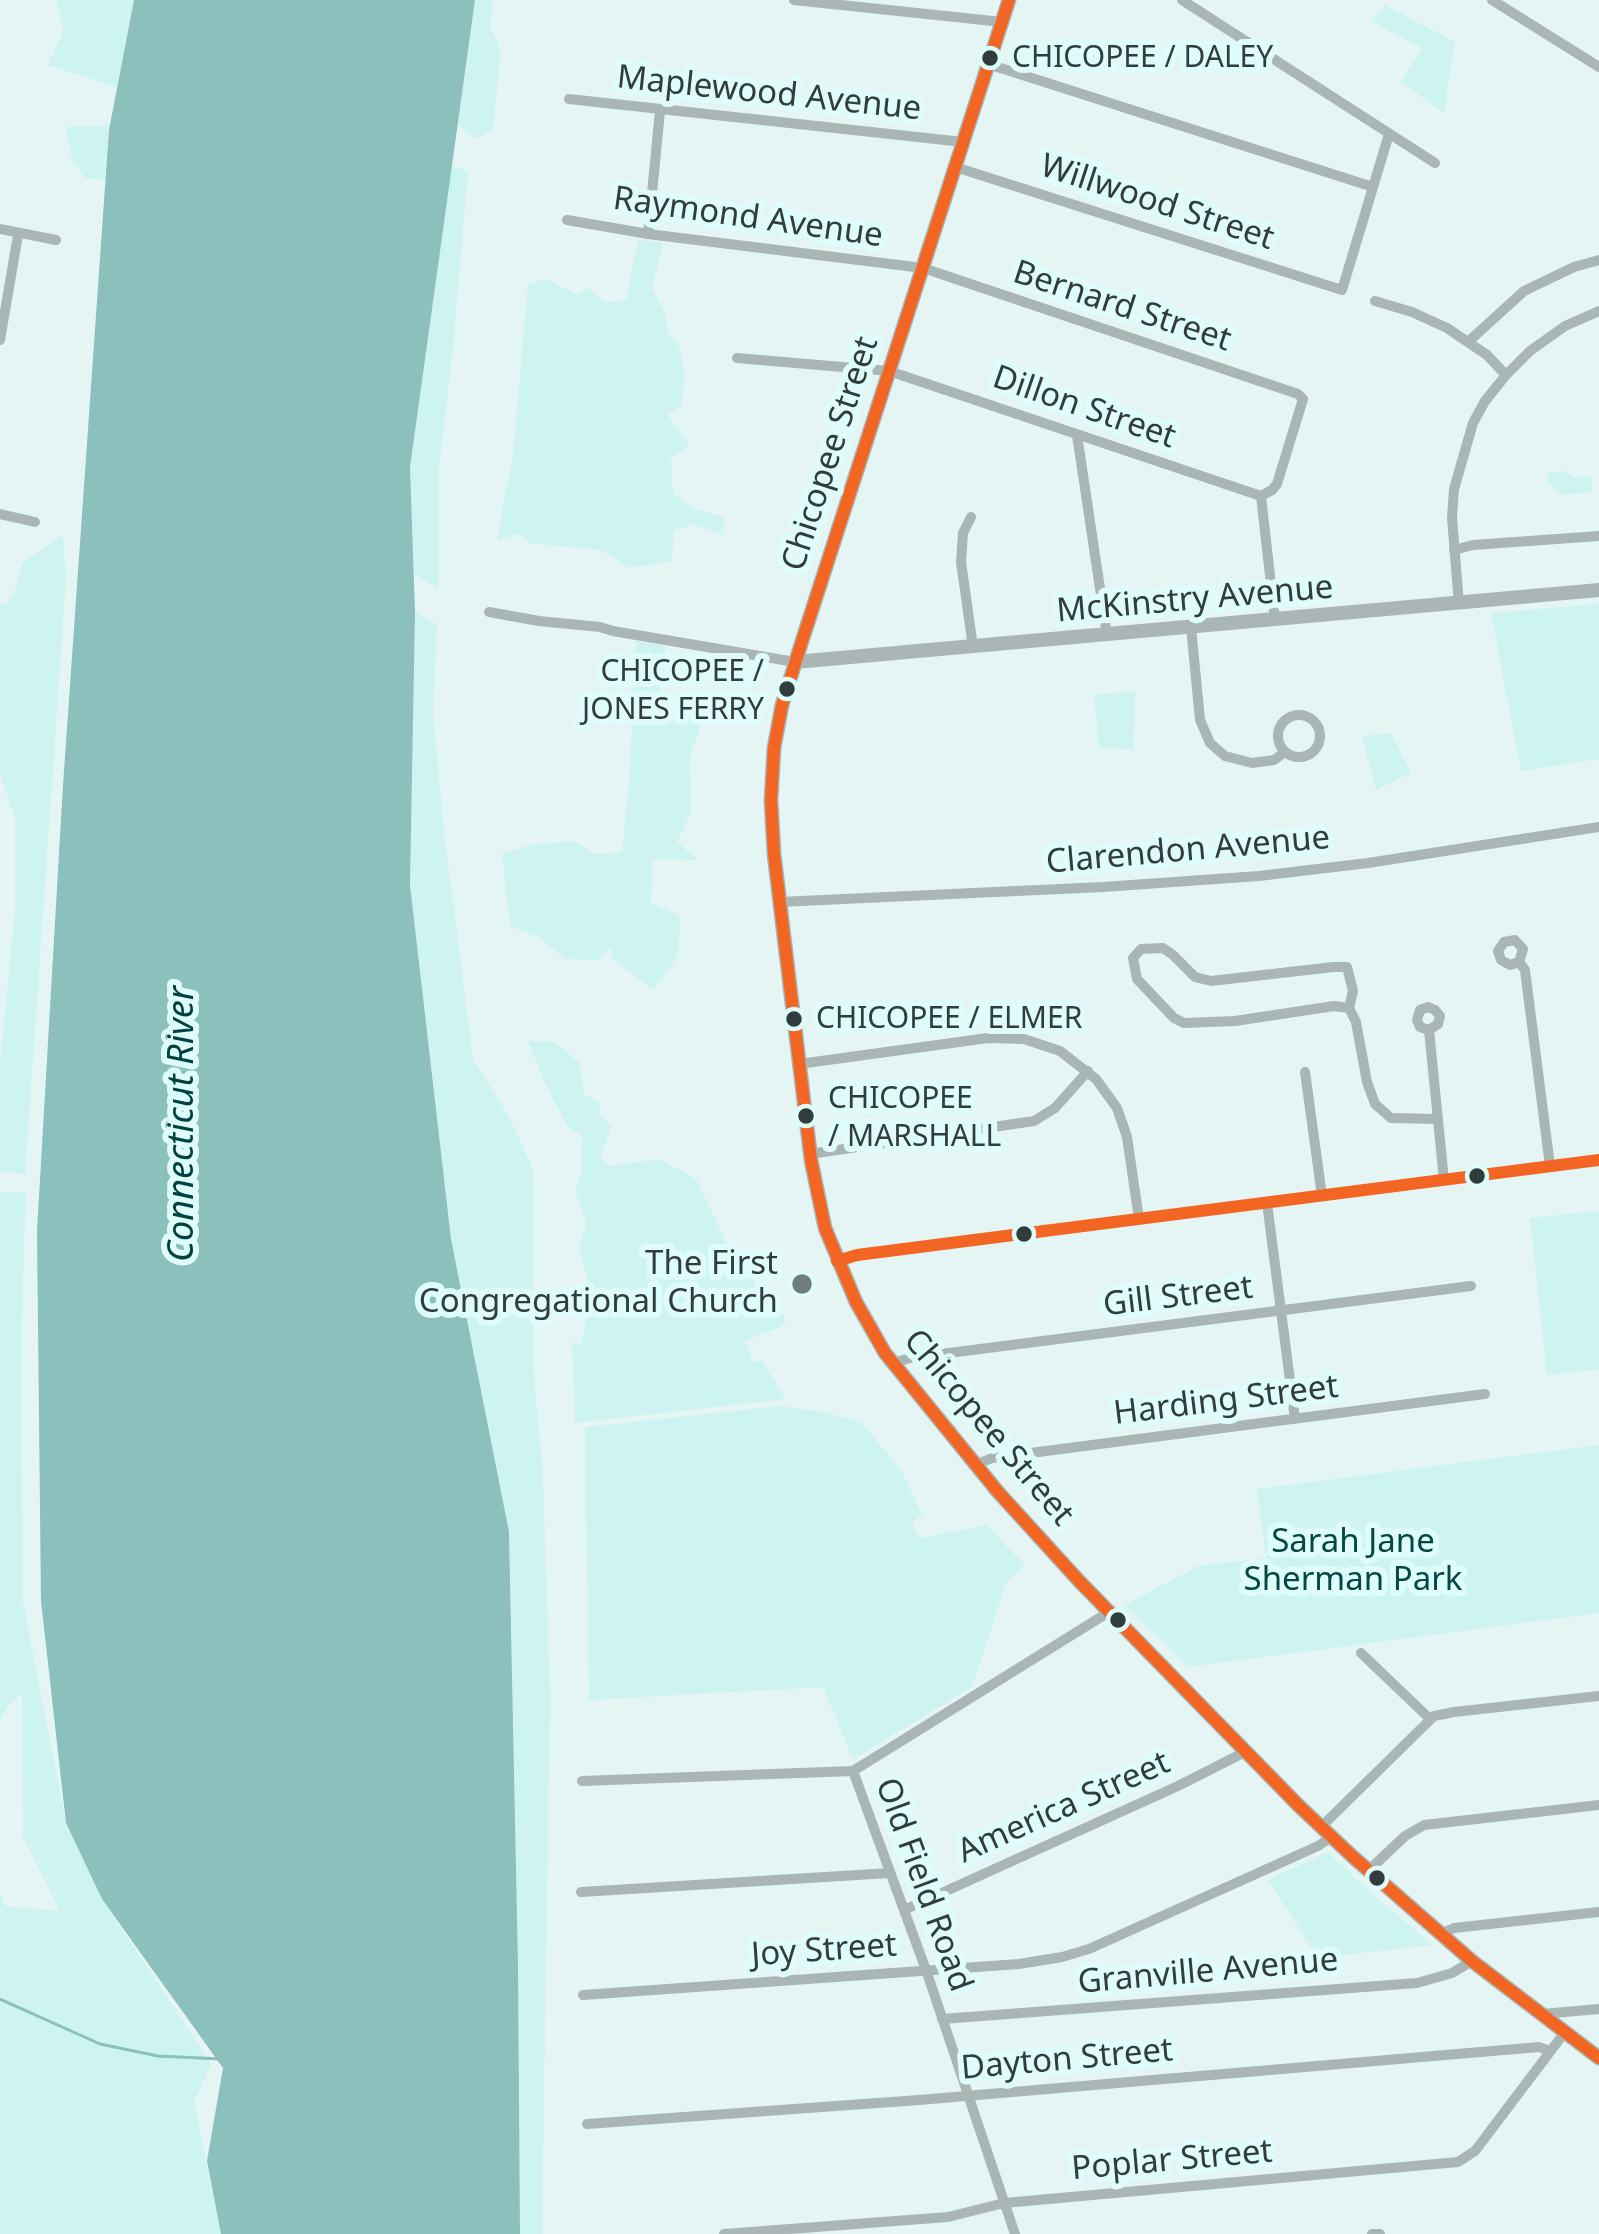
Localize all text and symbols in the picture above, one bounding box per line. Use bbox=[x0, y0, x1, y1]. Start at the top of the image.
place label: CHICOPEE / DALEY bbox=[1012, 40, 1273, 76]
marker: CHICOPEE / DALEY bbox=[979, 47, 1001, 69]
street label: Maplewood Avenue bbox=[615, 58, 923, 130]
street label: Willwood Street bbox=[1035, 147, 1279, 259]
street label: Raymond Avenue bbox=[611, 179, 885, 257]
street label: Bernard Street bbox=[1008, 253, 1236, 361]
street label: Chicopee Street bbox=[774, 332, 888, 576]
street label: Dillon Street bbox=[987, 358, 1181, 458]
street label: McKinstry Avenue bbox=[1055, 568, 1335, 632]
place label: CHICOPEE / JONES FERRY bbox=[582, 654, 764, 724]
marker: CHICOPEE / JONES FERRY bbox=[776, 678, 798, 700]
street label: Clarendon Avenue bbox=[1044, 819, 1332, 883]
water label: Connecticut River bbox=[161, 986, 205, 1262]
place label: CHICOPEE / ELMER bbox=[816, 1001, 1082, 1037]
marker: CHICOPEE / ELMER bbox=[783, 1008, 805, 1030]
place label: CHICOPEE / MARSHALL bbox=[828, 1081, 1001, 1152]
marker: CHICOPEE / MARSHALL bbox=[795, 1105, 817, 1127]
unlabelled marker bbox=[1466, 1165, 1488, 1187]
unlabelled marker bbox=[1013, 1223, 1035, 1245]
place label: The First Congregational Church bbox=[419, 1245, 778, 1323]
street label: Gill Street bbox=[1101, 1268, 1255, 1326]
marker: The First Congregational Church bbox=[789, 1271, 815, 1297]
street label: Chicopee Street bbox=[894, 1322, 1082, 1534]
street label: Harding Street bbox=[1111, 1368, 1341, 1434]
park label: Sarah Jane Sherman Park bbox=[1244, 1523, 1462, 1601]
unlabelled marker bbox=[1107, 1609, 1129, 1631]
street label: America Street bbox=[952, 1744, 1176, 1872]
street label: Old Field Road bbox=[866, 1773, 980, 1997]
unlabelled marker bbox=[1366, 1867, 1388, 1889]
street label: Joy Street bbox=[750, 1926, 898, 1976]
street label: Granville Avenue bbox=[1076, 1941, 1340, 2003]
street label: Dayton Street bbox=[959, 2031, 1175, 2089]
street label: Poplar Street bbox=[1070, 2132, 1274, 2190]

